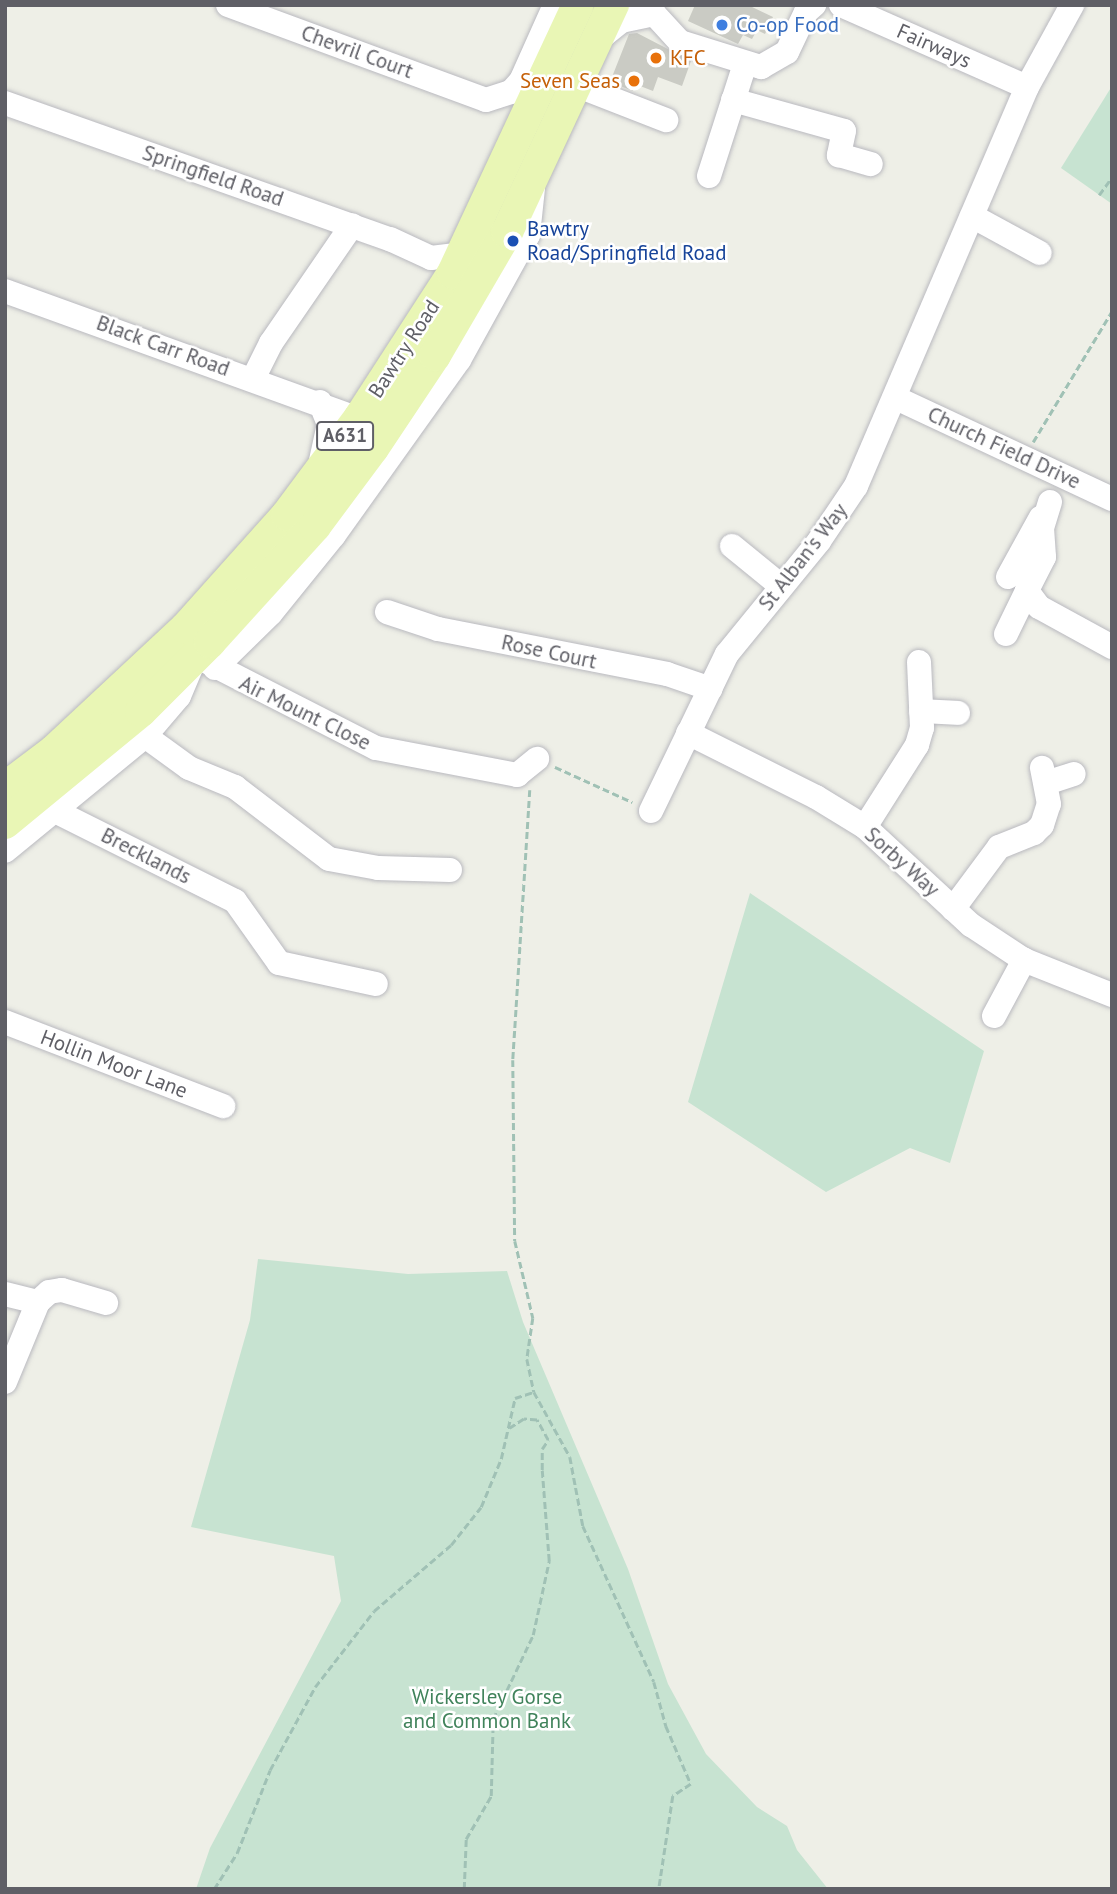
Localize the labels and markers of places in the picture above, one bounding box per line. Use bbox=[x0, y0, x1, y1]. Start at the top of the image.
place label: Co-op Food bbox=[736, 12, 839, 38]
marker: Co-op Food bbox=[714, 17, 730, 33]
place label: KFC bbox=[670, 45, 706, 71]
marker: KFC bbox=[648, 50, 664, 66]
place label: Seven Seas bbox=[520, 68, 620, 94]
marker: Seven Seas bbox=[626, 73, 642, 89]
place label: Bawtry Road/Springfield Road bbox=[527, 216, 726, 266]
marker: Bawtry Road/Springfield Road bbox=[505, 233, 521, 249]

